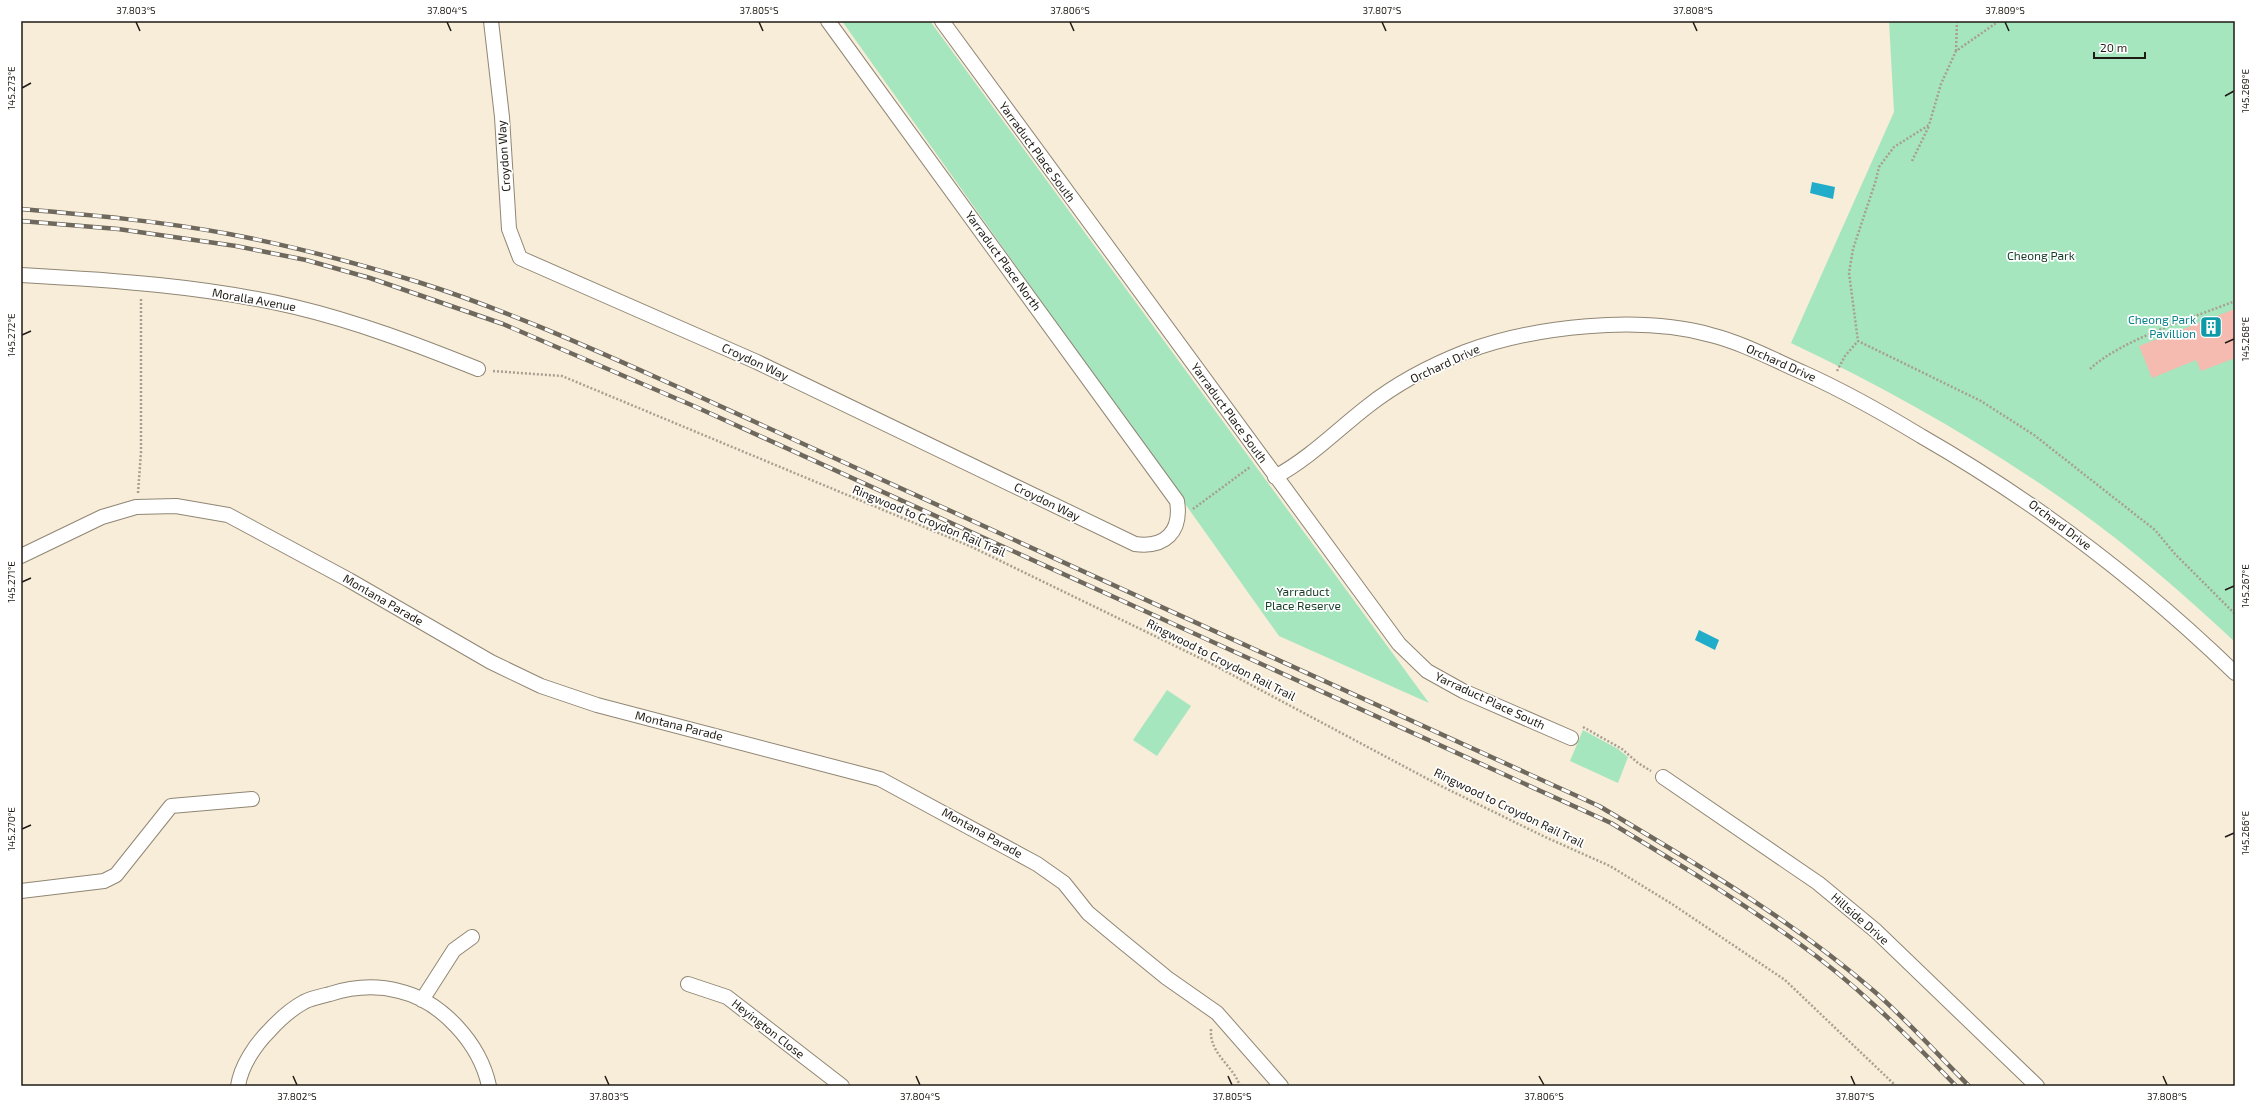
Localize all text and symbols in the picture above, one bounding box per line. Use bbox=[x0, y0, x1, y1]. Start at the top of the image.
text: 37.803°S bbox=[116, 4, 156, 16]
text: 37.804°S bbox=[427, 4, 467, 16]
text: 37.805°S bbox=[739, 4, 779, 16]
text: 37.806°S bbox=[1050, 4, 1090, 16]
text: 37.807°S bbox=[1363, 4, 1402, 16]
text: 37.808°S bbox=[1673, 4, 1713, 16]
text: 37.809°S bbox=[1985, 4, 2025, 16]
scale bar bbox=[2094, 34, 2145, 60]
text: 20 m bbox=[2100, 40, 2127, 54]
text: 145.273°E bbox=[5, 66, 17, 110]
text: 145.269°E bbox=[2239, 69, 2251, 113]
street label: Yarraduct Place South bbox=[997, 99, 1079, 204]
street label: Croydon Way bbox=[493, 119, 512, 192]
street label: Yarraduct Place North bbox=[963, 208, 1045, 313]
park label: Cheong Park bbox=[2007, 248, 2075, 262]
street label: Moralla Avenue bbox=[211, 285, 297, 313]
place label: Cheong Park Pavillion bbox=[2128, 312, 2196, 340]
text: 145.272°E bbox=[5, 313, 17, 357]
building icon: Cheong Park Pavillion bbox=[2198, 314, 2224, 340]
text: 145.268°E bbox=[2239, 316, 2251, 361]
street label: Croydon Way bbox=[720, 340, 792, 383]
street label: Orchard Drive bbox=[1744, 340, 1818, 384]
street label: Orchard Drive bbox=[1408, 341, 1481, 385]
street label: Yarraduct Place South bbox=[1189, 360, 1271, 465]
street label: Croydon Way bbox=[1012, 479, 1083, 523]
street label: Ringwood to Croydon Rail Trail bbox=[851, 481, 1009, 559]
street label: Orchard Drive bbox=[2027, 496, 2095, 552]
text: 145.271°E bbox=[5, 561, 17, 603]
text: 145.267°E bbox=[2239, 564, 2251, 608]
street label: Montana Parade bbox=[341, 571, 426, 628]
park label: Yarraduct Place Reserve bbox=[1265, 584, 1341, 612]
street label: Ringwood to Croydon Rail Trail bbox=[1145, 615, 1299, 703]
street label: Yarraduct Place South bbox=[1433, 668, 1548, 732]
street label: Montana Parade bbox=[634, 707, 725, 743]
street label: Ringwood to Croydon Rail Trail bbox=[1432, 765, 1587, 850]
street label: Montana Parade bbox=[940, 804, 1025, 860]
text: 145.270°E bbox=[5, 807, 17, 851]
text: 145.266°E bbox=[2239, 811, 2251, 855]
street label: Hillside Drive bbox=[1829, 889, 1892, 947]
street label: Heyington Close bbox=[730, 996, 808, 1061]
text: 37.802°S bbox=[277, 1090, 317, 1102]
text: 37.803°S bbox=[589, 1090, 629, 1102]
text: 37.804°S bbox=[900, 1090, 940, 1102]
text: 37.805°S bbox=[1212, 1090, 1252, 1102]
text: 37.806°S bbox=[1524, 1090, 1564, 1102]
text: 37.807°S bbox=[1836, 1090, 1875, 1102]
text: 37.808°S bbox=[2147, 1090, 2187, 1102]

